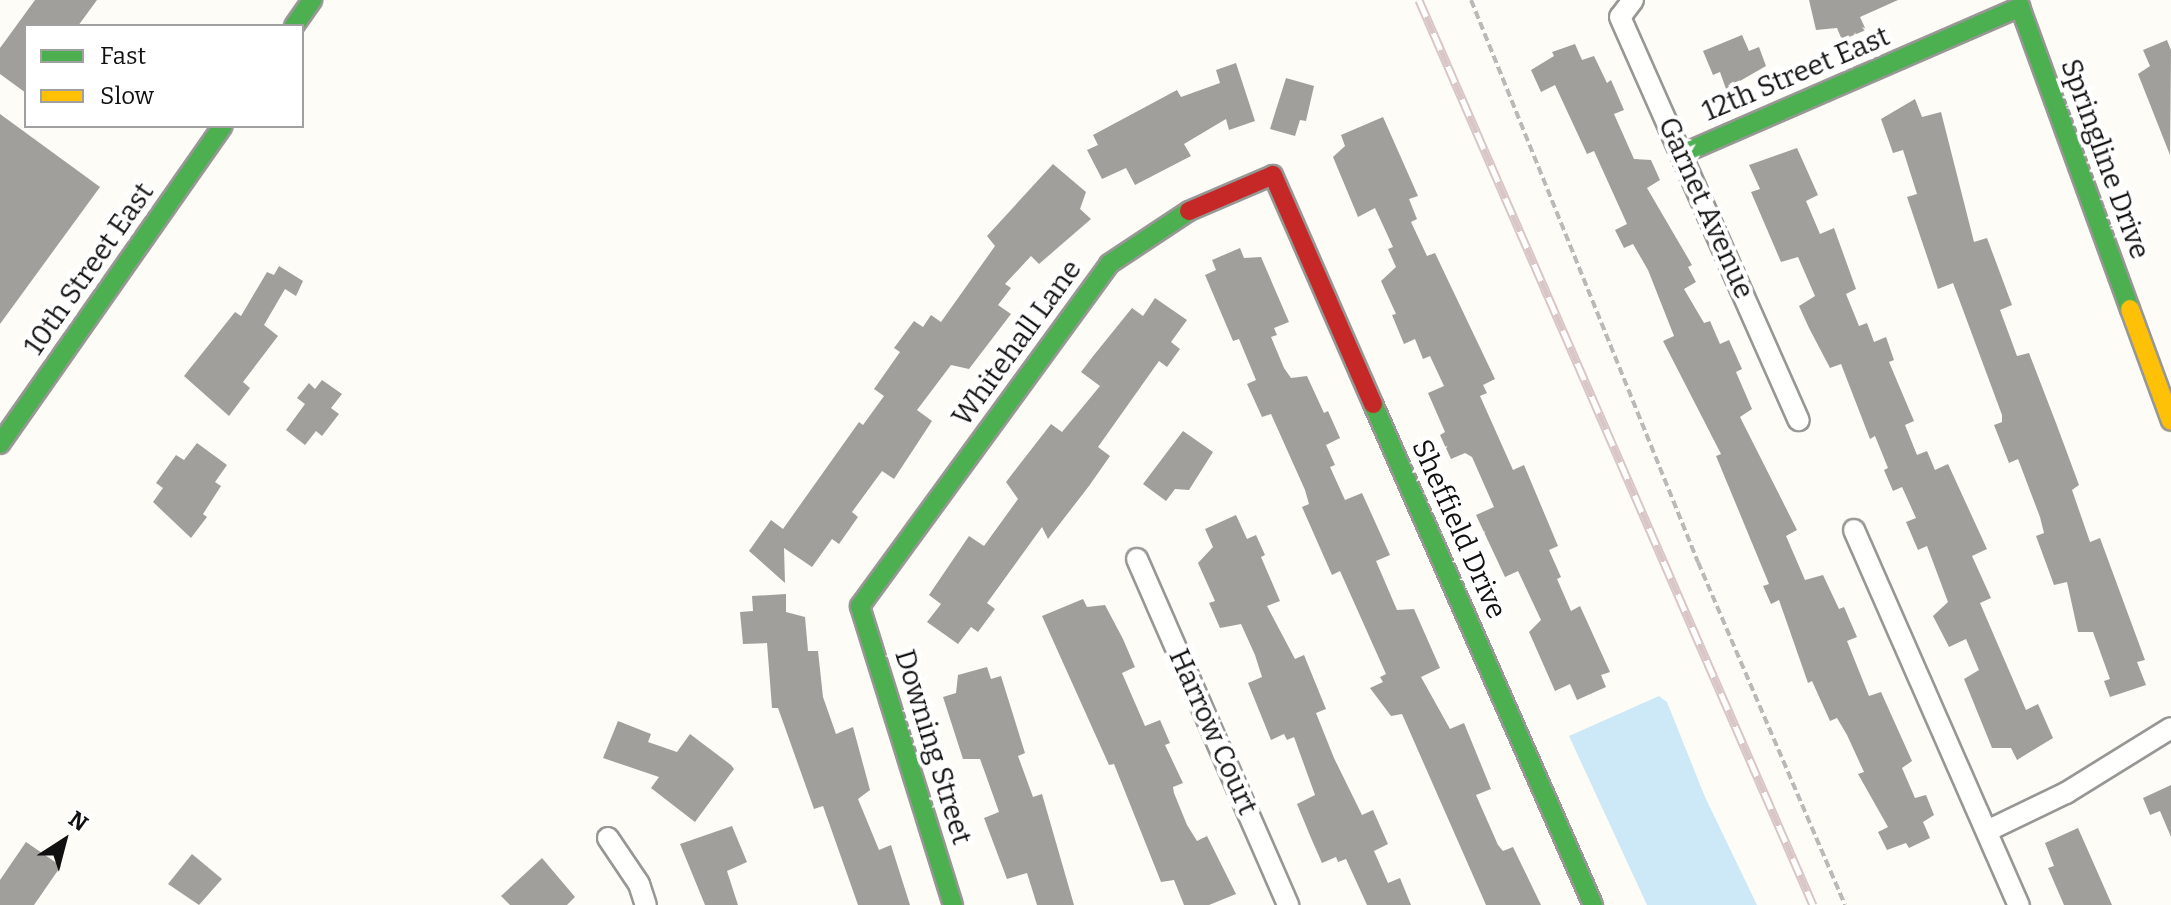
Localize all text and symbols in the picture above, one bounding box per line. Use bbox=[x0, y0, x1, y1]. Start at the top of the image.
street label: 12th Street East bbox=[1697, 19, 1895, 129]
legend bbox=[24, 24, 304, 128]
text: Fast bbox=[100, 42, 146, 70]
street label: Springline Drive bbox=[2053, 55, 2157, 263]
text: Slow bbox=[100, 82, 154, 110]
street label: Garnet Avenue bbox=[1651, 112, 1761, 304]
street label: 10th Street East bbox=[17, 176, 161, 362]
street label: Whitehall Lane bbox=[945, 253, 1089, 433]
street label: Sheffield Drive bbox=[1404, 434, 1514, 624]
street label: Harrow Court bbox=[1162, 644, 1264, 820]
street label: Downing Street bbox=[887, 646, 979, 848]
north arrow bbox=[24, 801, 104, 881]
text: N bbox=[64, 805, 93, 837]

